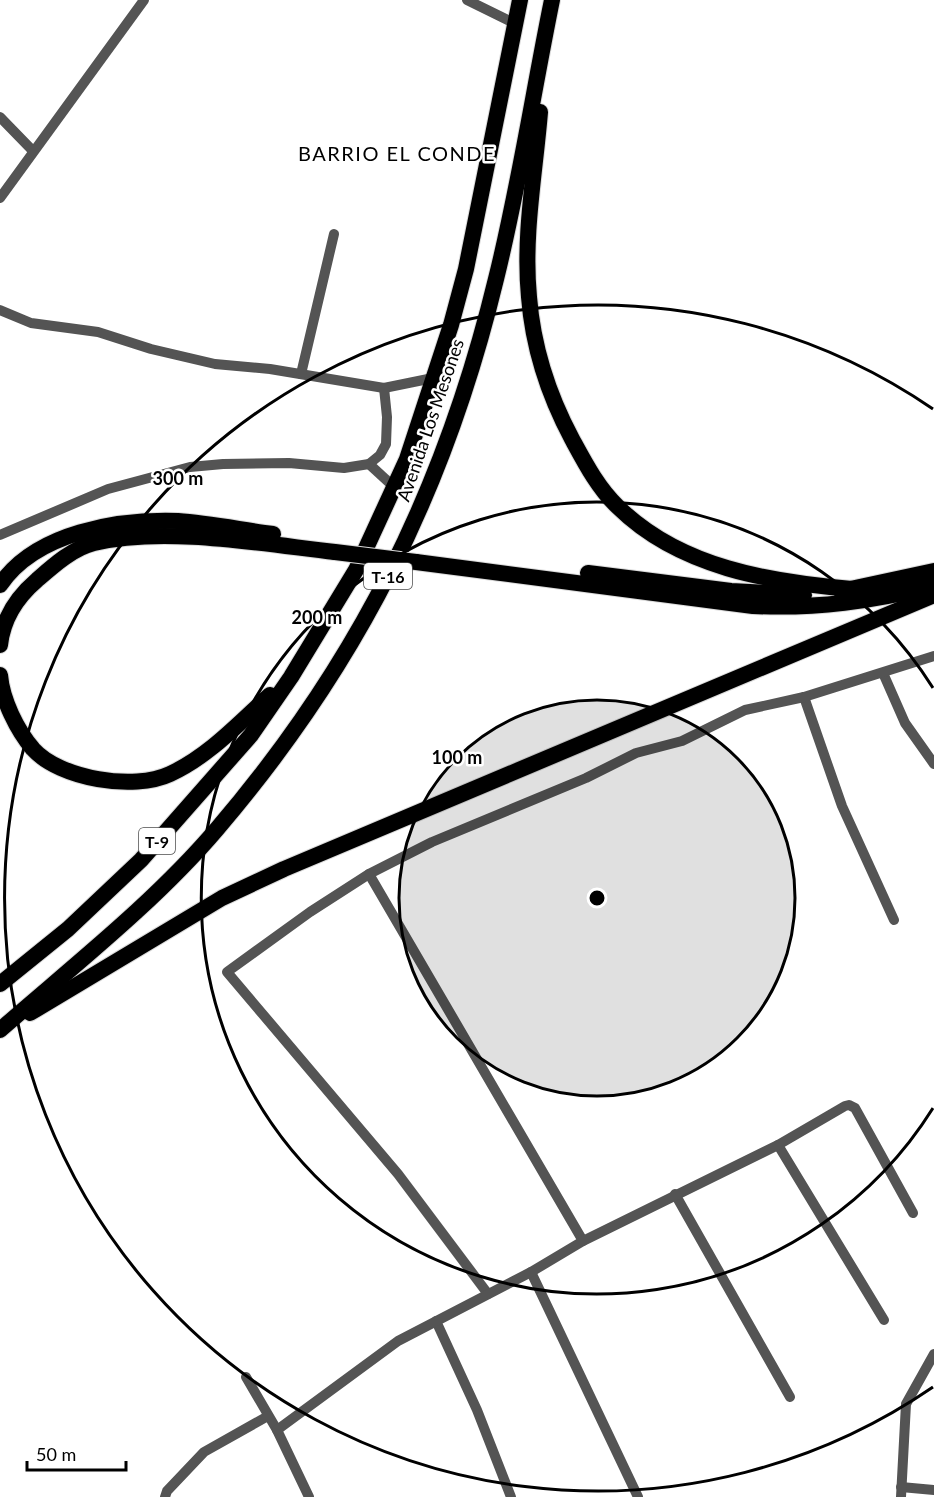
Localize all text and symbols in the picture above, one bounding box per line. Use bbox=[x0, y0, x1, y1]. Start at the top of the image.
district label: BARRIO EL CONDE bbox=[298, 141, 496, 165]
street label: Avenida Los Mesones bbox=[392, 336, 468, 504]
text: 300 m bbox=[153, 467, 203, 489]
road number: T-16 bbox=[364, 563, 412, 589]
text: 200 m bbox=[292, 606, 342, 628]
text: 100 m bbox=[432, 746, 482, 768]
road number: T-9 bbox=[139, 828, 175, 854]
centre of rings bbox=[587, 888, 607, 908]
scale bar bbox=[27, 1434, 126, 1472]
text: 50 m bbox=[36, 1443, 76, 1465]

